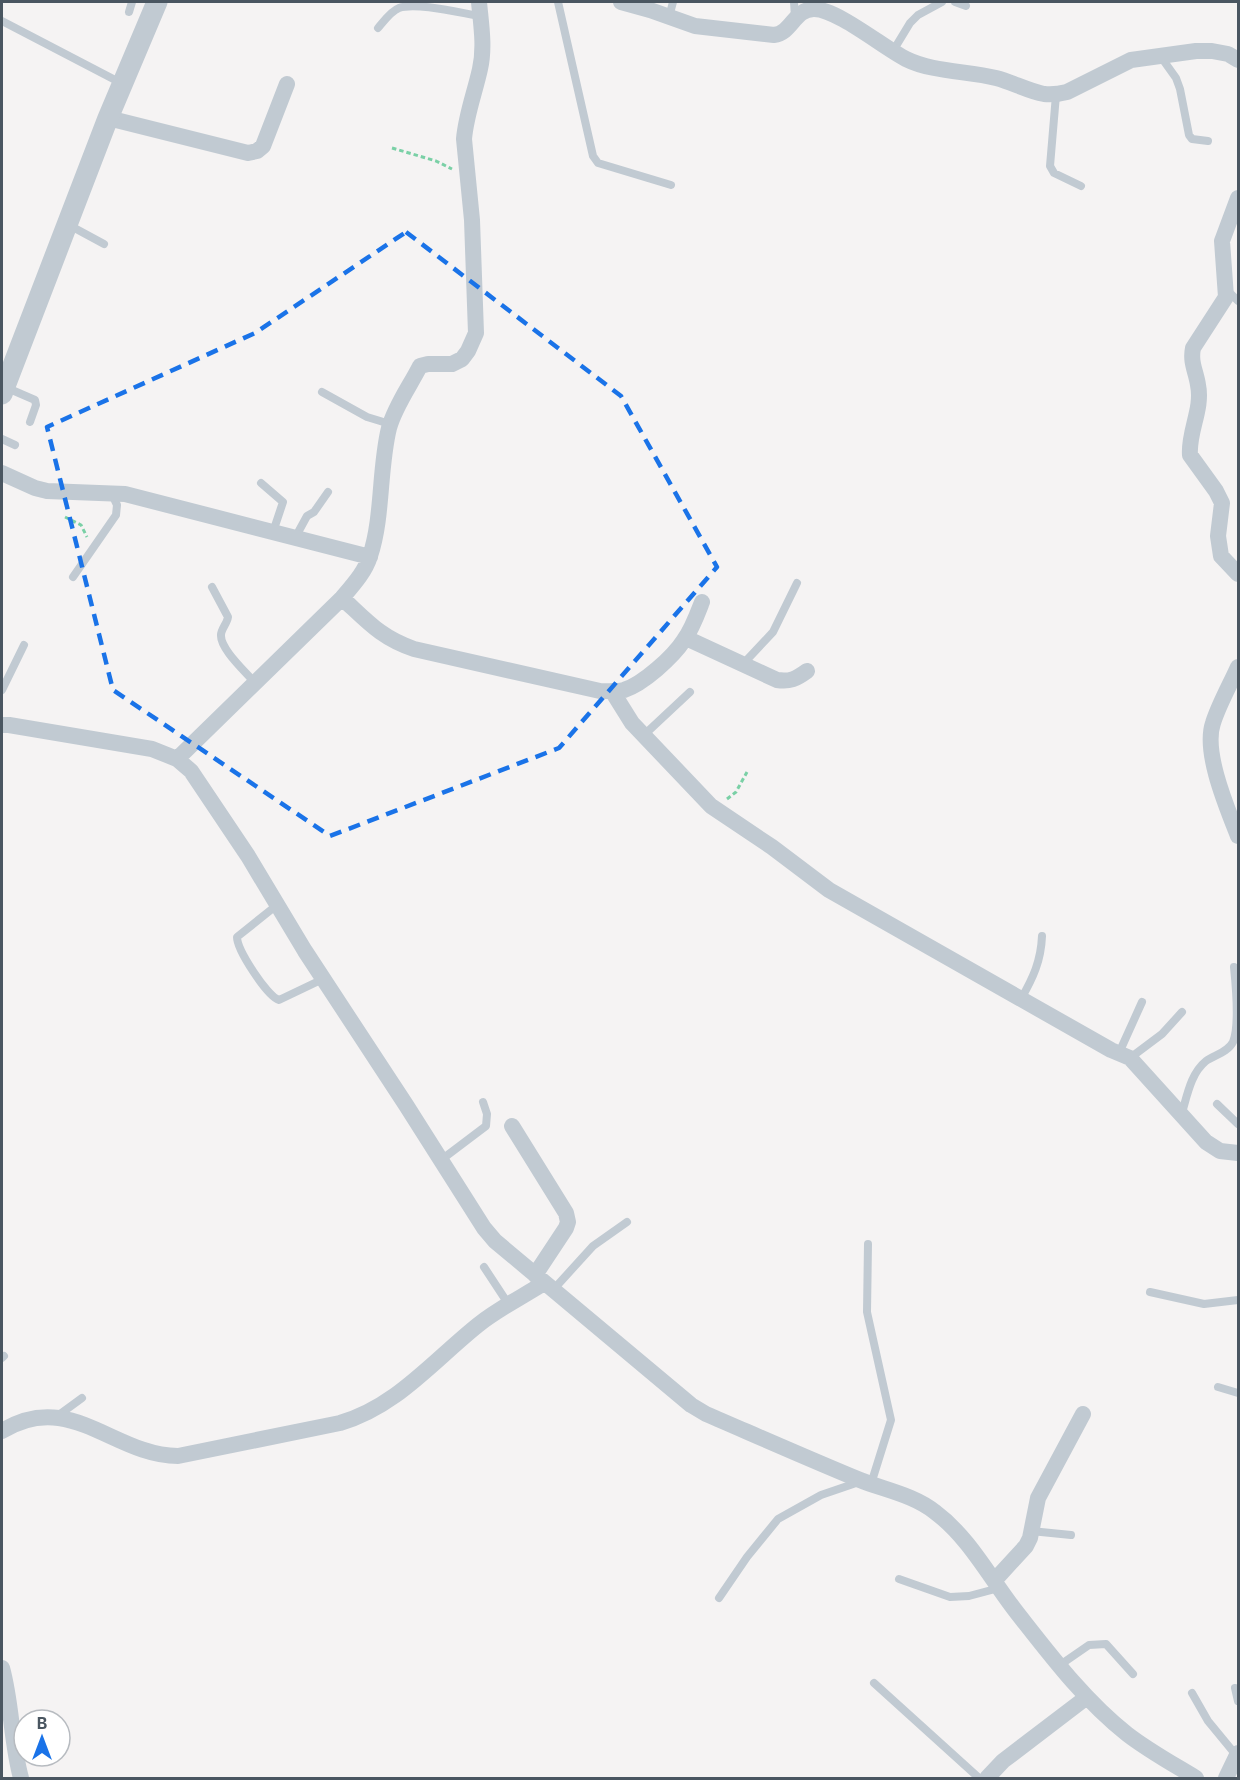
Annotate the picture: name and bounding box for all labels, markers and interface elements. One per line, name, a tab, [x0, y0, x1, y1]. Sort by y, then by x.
north arrow	[12, 1708, 72, 1768]
text: B	[37, 1713, 47, 1733]

